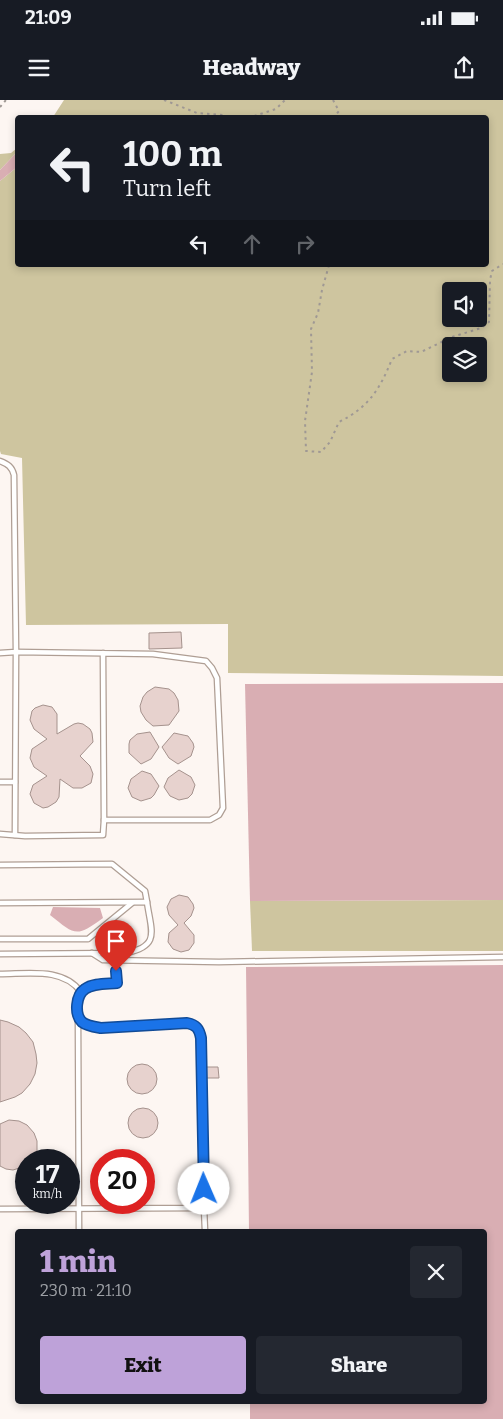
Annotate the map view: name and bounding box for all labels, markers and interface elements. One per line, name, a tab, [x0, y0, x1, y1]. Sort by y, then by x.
text: 21:09	[25, 6, 72, 29]
icon: menu	[25, 54, 53, 82]
text: Headway	[203, 54, 300, 81]
icon: share	[450, 54, 478, 82]
text: 100 m	[123, 133, 222, 175]
icon: left	[40, 135, 105, 200]
text: Turn left	[123, 175, 211, 202]
icon: left	[185, 230, 213, 258]
icon: ahead	[238, 230, 266, 258]
icon: right	[291, 230, 319, 258]
map controls	[442, 282, 487, 382]
button: sound	[442, 282, 487, 327]
button: layers	[442, 337, 487, 382]
pin	[95, 920, 137, 971]
icon: arrive	[102, 927, 130, 955]
speed limit sign: 20	[90, 1149, 155, 1214]
text: 17	[35, 1160, 60, 1190]
position arrow	[177, 1162, 229, 1214]
text: km/h	[33, 1187, 62, 1201]
text: 1 min	[40, 1244, 116, 1280]
button: close	[410, 1246, 462, 1298]
text: 230 m · 21:10	[40, 1281, 132, 1300]
button: Exit	[40, 1336, 246, 1394]
button: Share	[256, 1336, 462, 1394]

